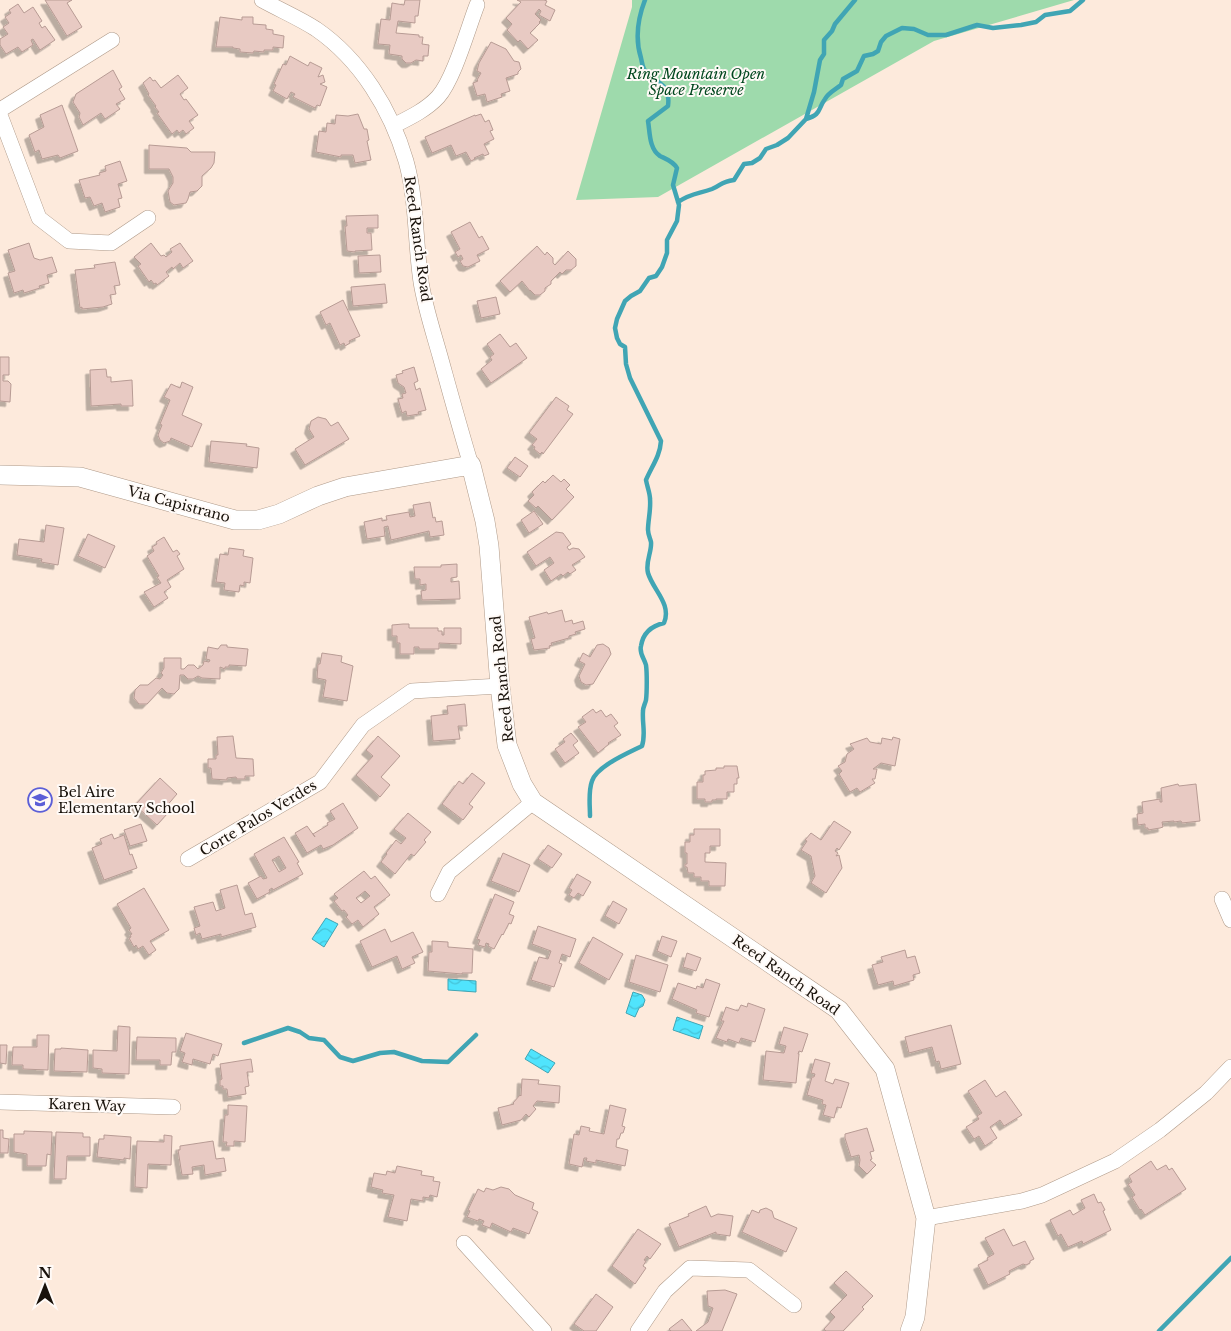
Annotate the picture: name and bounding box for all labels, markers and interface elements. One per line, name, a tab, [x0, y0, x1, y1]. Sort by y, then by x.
park label: Ring Mountain Open Space Preserve	[626, 65, 765, 99]
street label: Reed Ranch Road	[400, 175, 436, 304]
street label: Via Capistrano	[125, 481, 232, 526]
street label: Reed Ranch Road	[486, 614, 518, 743]
street label: Corte Palos Verdes	[196, 776, 320, 860]
place label: Bel Aire Elementary School	[58, 783, 195, 817]
school or university icon: Bel Aire Elementary School	[27, 787, 53, 813]
street label: Reed Ranch Road	[729, 931, 844, 1019]
street label: Karen Way	[48, 1095, 126, 1115]
north arrow	[20, 1261, 70, 1311]
text: N	[38, 1264, 52, 1282]

